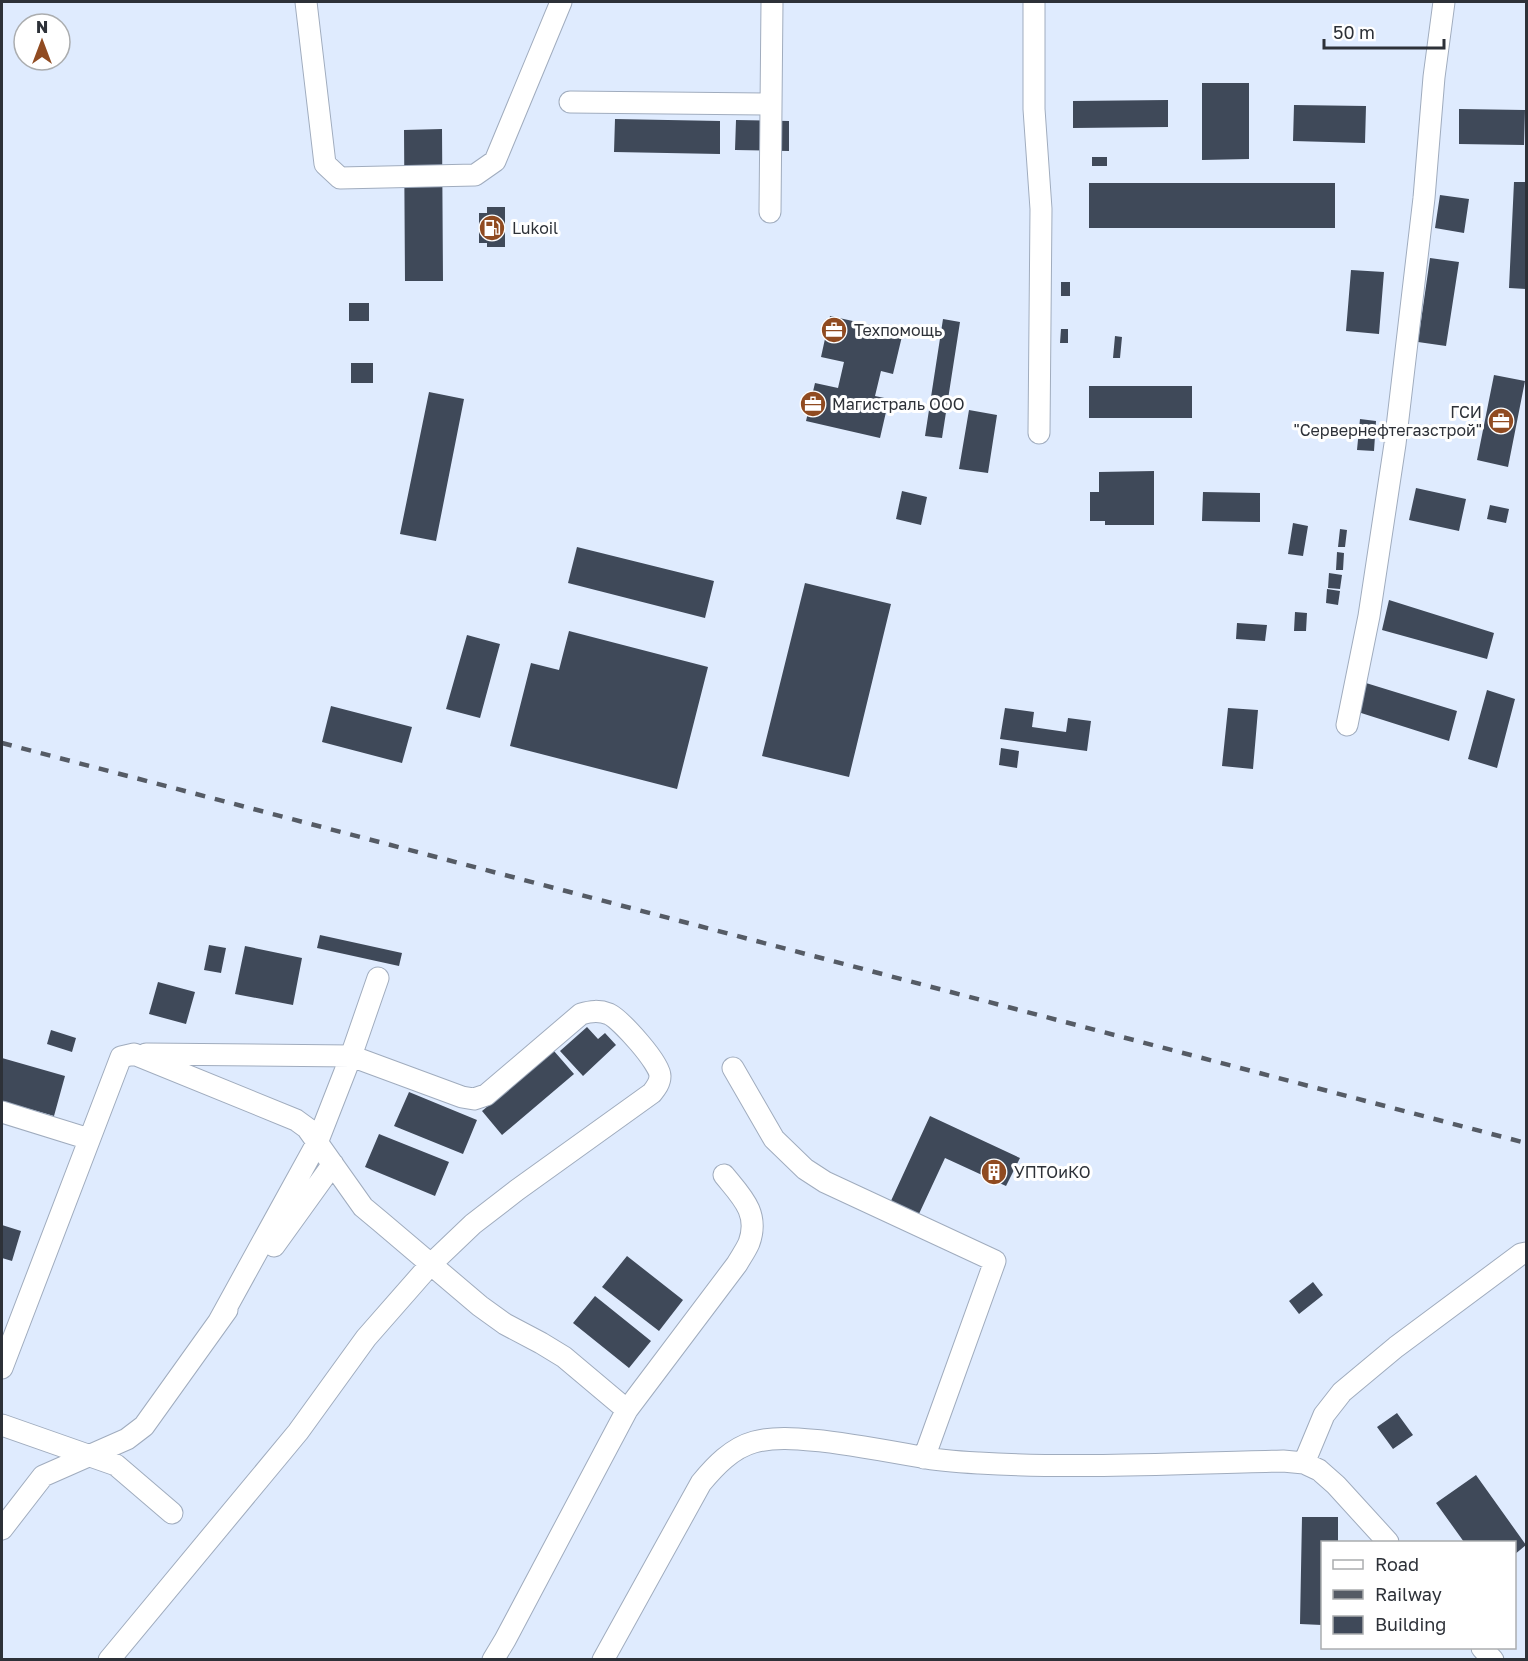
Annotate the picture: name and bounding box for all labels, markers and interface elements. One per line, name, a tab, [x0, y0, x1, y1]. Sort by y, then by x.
north arrow	[12, 12, 72, 72]
scale bar	[1324, 12, 1444, 50]
text: N	[36, 17, 48, 37]
text: 50 m	[1333, 21, 1375, 43]
fuel station icon: Lukoil	[477, 213, 507, 243]
place label: Lukoil	[512, 218, 558, 238]
office icon: Техпомощь	[819, 315, 849, 345]
place label: Техпомощь	[854, 320, 942, 340]
office icon: Магистраль ООО	[798, 389, 828, 419]
place label: Магистраль ООО	[832, 394, 965, 414]
place label: ГСИ "Сервернефтегазстрой"	[1293, 402, 1482, 440]
office icon: ГСИ "Сервернефтегазстрой"	[1486, 406, 1516, 436]
building icon: УПТОиКО	[979, 1157, 1009, 1187]
place label: УПТОиКО	[1014, 1162, 1091, 1182]
legend	[1321, 1541, 1516, 1649]
text: Road	[1375, 1553, 1419, 1575]
text: Railway	[1375, 1583, 1442, 1605]
text: Building	[1375, 1613, 1446, 1635]

